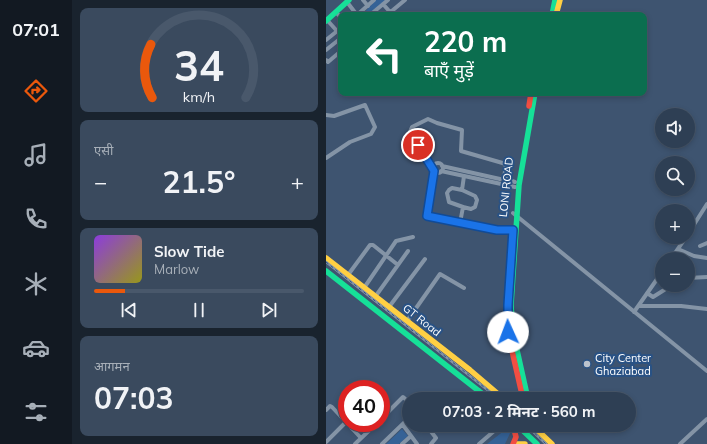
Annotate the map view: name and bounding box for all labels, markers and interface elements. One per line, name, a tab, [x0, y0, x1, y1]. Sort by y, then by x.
text: 07:01	[12, 18, 60, 41]
text: 220 m	[424, 24, 507, 59]
icon: left	[358, 28, 410, 80]
text: 34	[174, 39, 224, 91]
text: बाएँ मुड़ें	[424, 59, 474, 82]
icon: directions	[22, 77, 50, 105]
text: km/h	[183, 88, 215, 106]
map controls	[655, 108, 695, 292]
button: sound	[655, 108, 695, 148]
pin	[401, 128, 435, 162]
icon: arrive	[407, 134, 429, 156]
icon: music	[22, 141, 50, 169]
text: एसी	[94, 142, 113, 158]
street label: LONI ROAD	[496, 156, 516, 218]
button: search	[655, 156, 695, 196]
text: 21.5°	[163, 163, 235, 201]
text: −	[94, 168, 107, 196]
text: +	[291, 168, 304, 196]
button: +	[655, 204, 695, 244]
icon: phone	[22, 205, 50, 233]
text: Slow Tide	[154, 242, 224, 261]
button: −	[655, 252, 695, 292]
text: Marlow	[154, 261, 199, 277]
icon: climate	[22, 270, 50, 298]
icon: previous	[118, 299, 140, 321]
icon: pause	[188, 299, 210, 321]
icon: next	[258, 299, 280, 321]
street label: GT Road	[400, 301, 444, 339]
position arrow	[487, 311, 529, 353]
icon: car	[22, 334, 50, 362]
place label: City Center Ghaziabad	[595, 351, 651, 378]
text: आगमन	[94, 358, 130, 374]
marker: City Center Ghaziabad	[582, 359, 592, 369]
text: 07:03	[94, 379, 173, 417]
speed limit sign: 40	[338, 380, 390, 432]
icon: filters	[22, 398, 50, 426]
text: 07:03 · 2 मिनट · 560 m	[443, 402, 595, 421]

